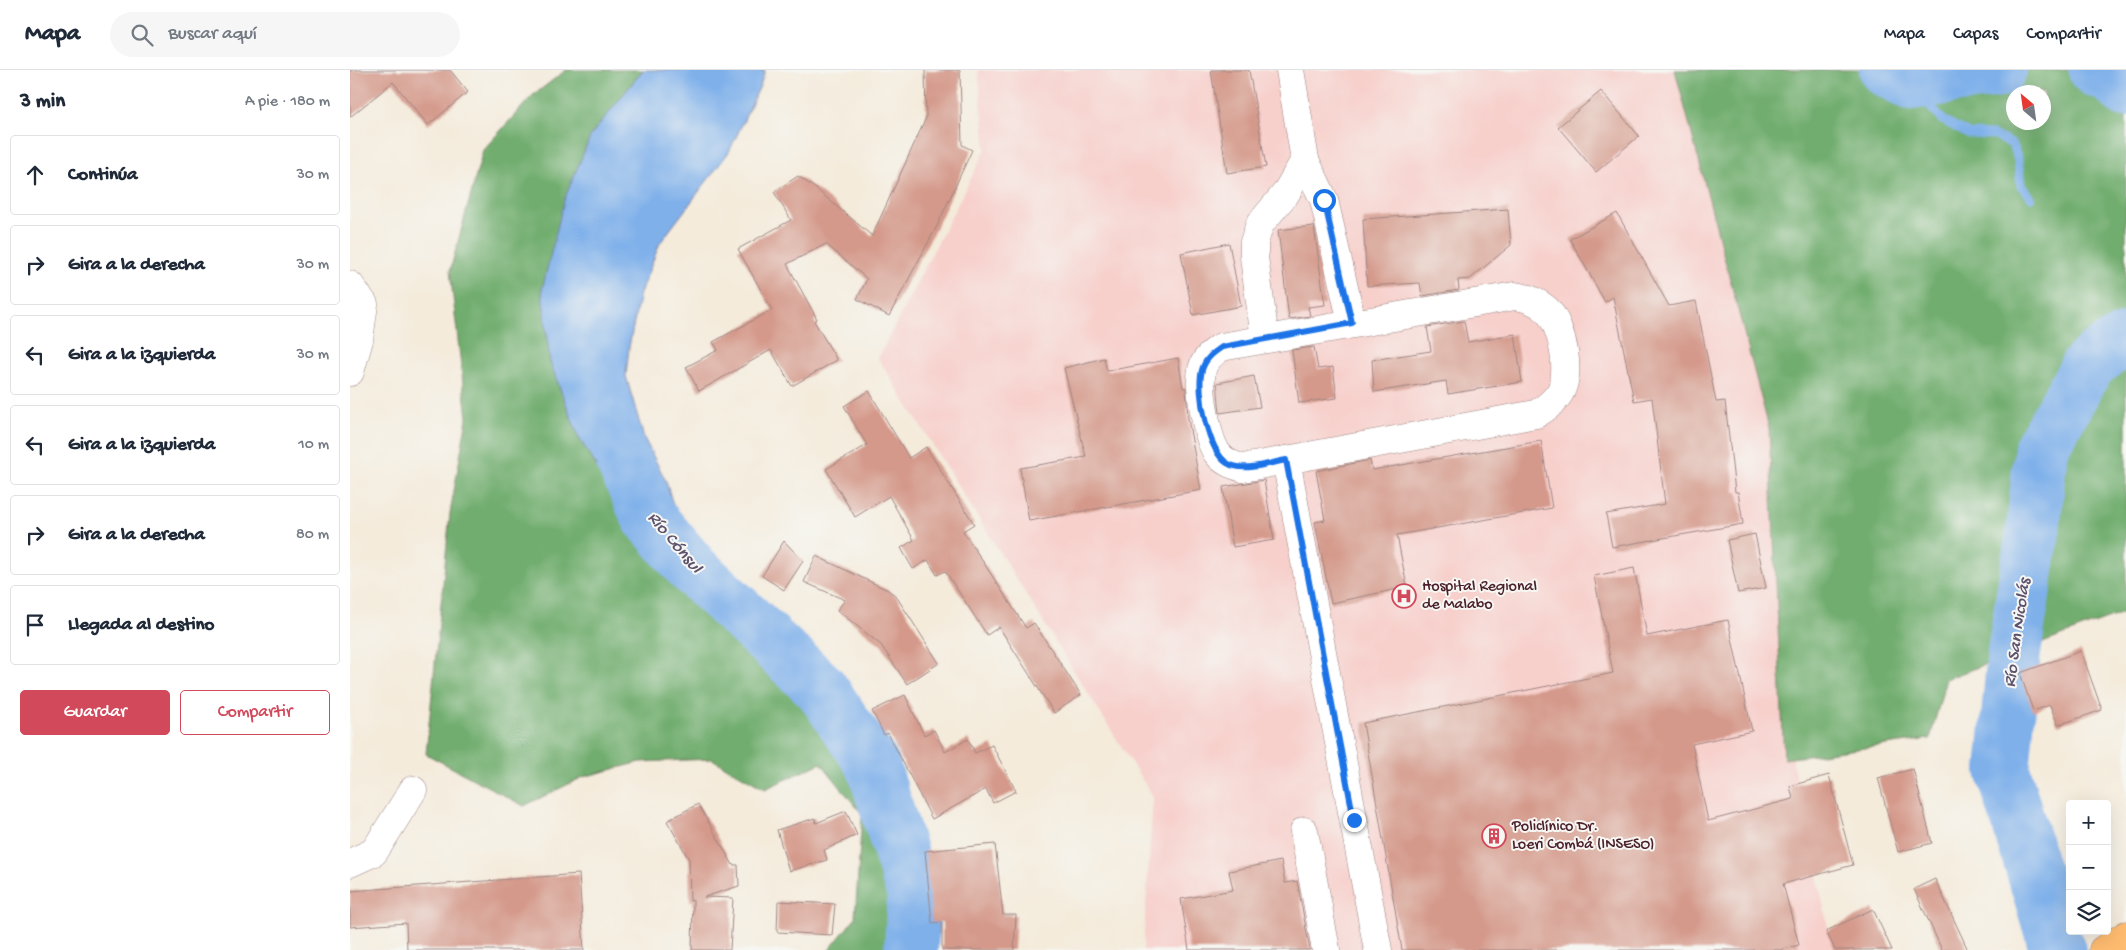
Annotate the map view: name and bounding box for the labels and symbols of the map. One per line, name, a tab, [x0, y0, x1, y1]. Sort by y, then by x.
north arrow	[2006, 85, 2051, 130]
route start	[1313, 189, 1336, 212]
water label: Río Cónsul	[642, 508, 706, 579]
water label: Río San Nicolás	[2000, 575, 2036, 689]
place label: Hospital Regional de Malabo	[1422, 578, 1537, 615]
hospital icon: Hospital Regional de Malabo	[1391, 583, 1417, 609]
route end	[1343, 809, 1366, 832]
place label: Policlínico Dr. Loeri Combá (INSESO)	[1511, 818, 1655, 855]
building icon: Policlínico Dr. Loeri Combá (INSESO)	[1481, 823, 1507, 849]

